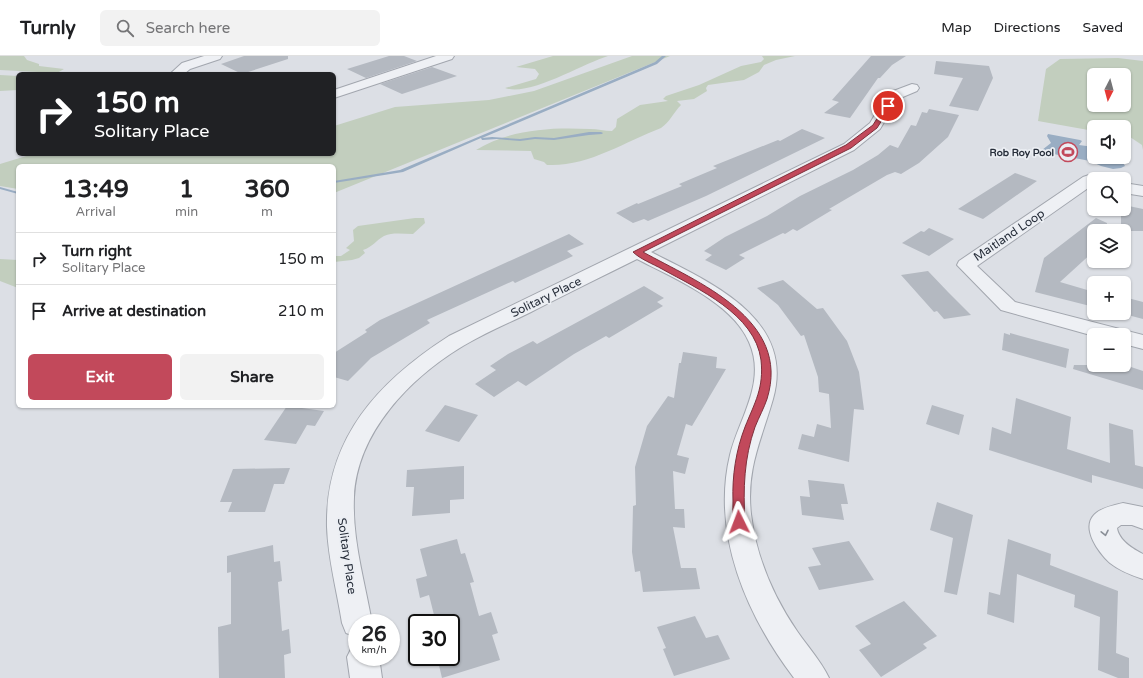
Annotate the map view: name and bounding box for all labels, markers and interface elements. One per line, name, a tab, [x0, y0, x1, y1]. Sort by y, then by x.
search box	[100, 10, 380, 46]
text: Turnly	[20, 17, 76, 39]
icon: search	[114, 17, 136, 39]
text: Search here	[146, 19, 230, 37]
text: Map	[941, 19, 972, 36]
text: Directions	[994, 19, 1061, 36]
text: Saved	[1083, 19, 1123, 36]
north arrow	[1087, 68, 1131, 112]
map controls	[1087, 68, 1131, 372]
text: 150 m	[94, 86, 180, 120]
icon: right	[28, 88, 80, 140]
pin	[871, 89, 905, 123]
icon: arrive	[877, 95, 899, 117]
text: Solitary Place	[94, 120, 210, 142]
button: sound	[1087, 120, 1131, 164]
sports icon: Rob Roy Pool	[1057, 141, 1079, 163]
place label: Rob Roy Pool	[990, 147, 1054, 159]
button: search	[1087, 172, 1131, 216]
text: 13:49	[62, 175, 129, 204]
text: 1	[179, 175, 194, 204]
text: 360	[244, 175, 290, 204]
text: Arrival	[75, 204, 116, 220]
text: min	[175, 204, 198, 220]
text: m	[261, 204, 273, 220]
street label: Maitland Loop	[971, 206, 1047, 264]
button: layers	[1087, 224, 1131, 268]
text: Turn right	[62, 242, 132, 260]
icon: right	[28, 248, 50, 270]
text: 150 m	[278, 250, 324, 268]
text: Solitary Place	[62, 260, 145, 276]
street label: Solitary Place	[508, 274, 584, 320]
button: +	[1087, 276, 1131, 320]
icon: arrive	[28, 300, 50, 322]
text: Arrive at destination	[62, 302, 206, 320]
text: 210 m	[278, 302, 324, 320]
button: −	[1087, 328, 1131, 372]
button: Exit	[28, 354, 172, 400]
button: Share	[180, 354, 324, 400]
position arrow	[718, 501, 760, 543]
street label: Solitary Place	[335, 517, 359, 595]
one-way arrow	[1101, 529, 1109, 536]
speed limit sign: 30	[408, 614, 460, 666]
text: 26	[361, 623, 387, 647]
text: km/h	[361, 644, 387, 656]

